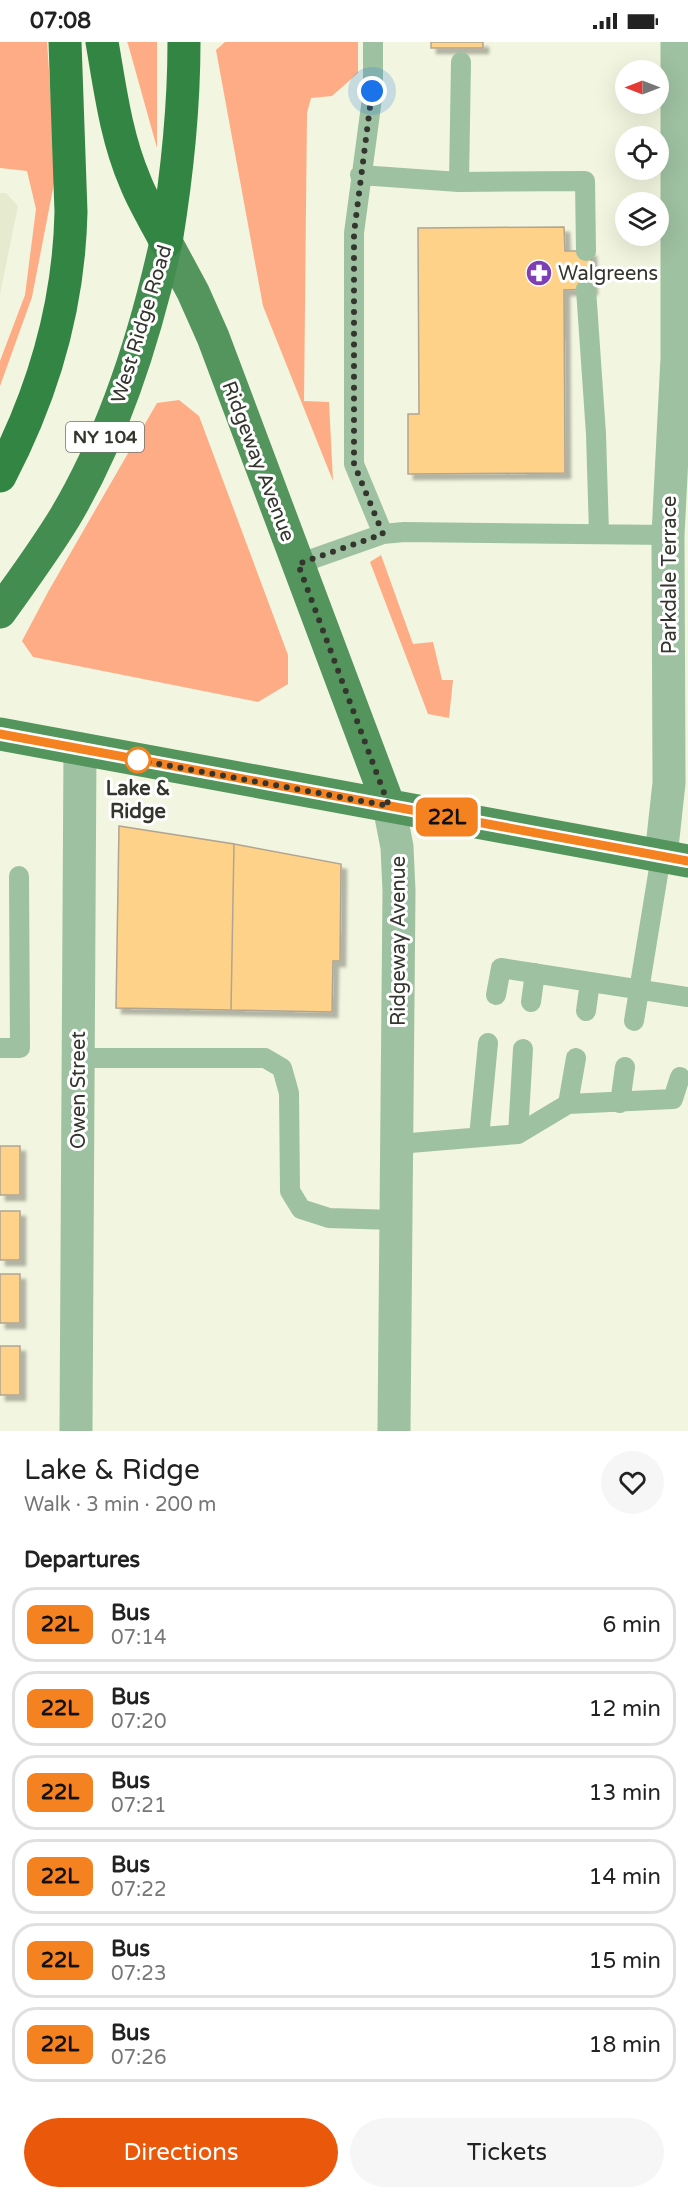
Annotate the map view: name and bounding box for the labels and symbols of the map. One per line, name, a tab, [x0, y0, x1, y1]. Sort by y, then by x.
north arrow	[615, 60, 669, 114]
your location	[357, 76, 387, 106]
street label: West Ridge Road	[106, 242, 177, 406]
pharmacy icon: Walgreens	[524, 258, 554, 288]
place label: Walgreens	[558, 262, 658, 286]
street label: Ridgeway Avenue	[216, 378, 300, 545]
road number: NY 104	[66, 422, 144, 452]
street label: Parkdale Terrace	[658, 496, 682, 654]
marker: Lake & Ridge	[125, 747, 151, 773]
place label: Lake & Ridge	[106, 777, 170, 824]
line badge: 22L	[412, 798, 482, 836]
street label: Ridgeway Avenue	[387, 856, 411, 1026]
street label: Owen Street	[67, 1031, 91, 1149]

